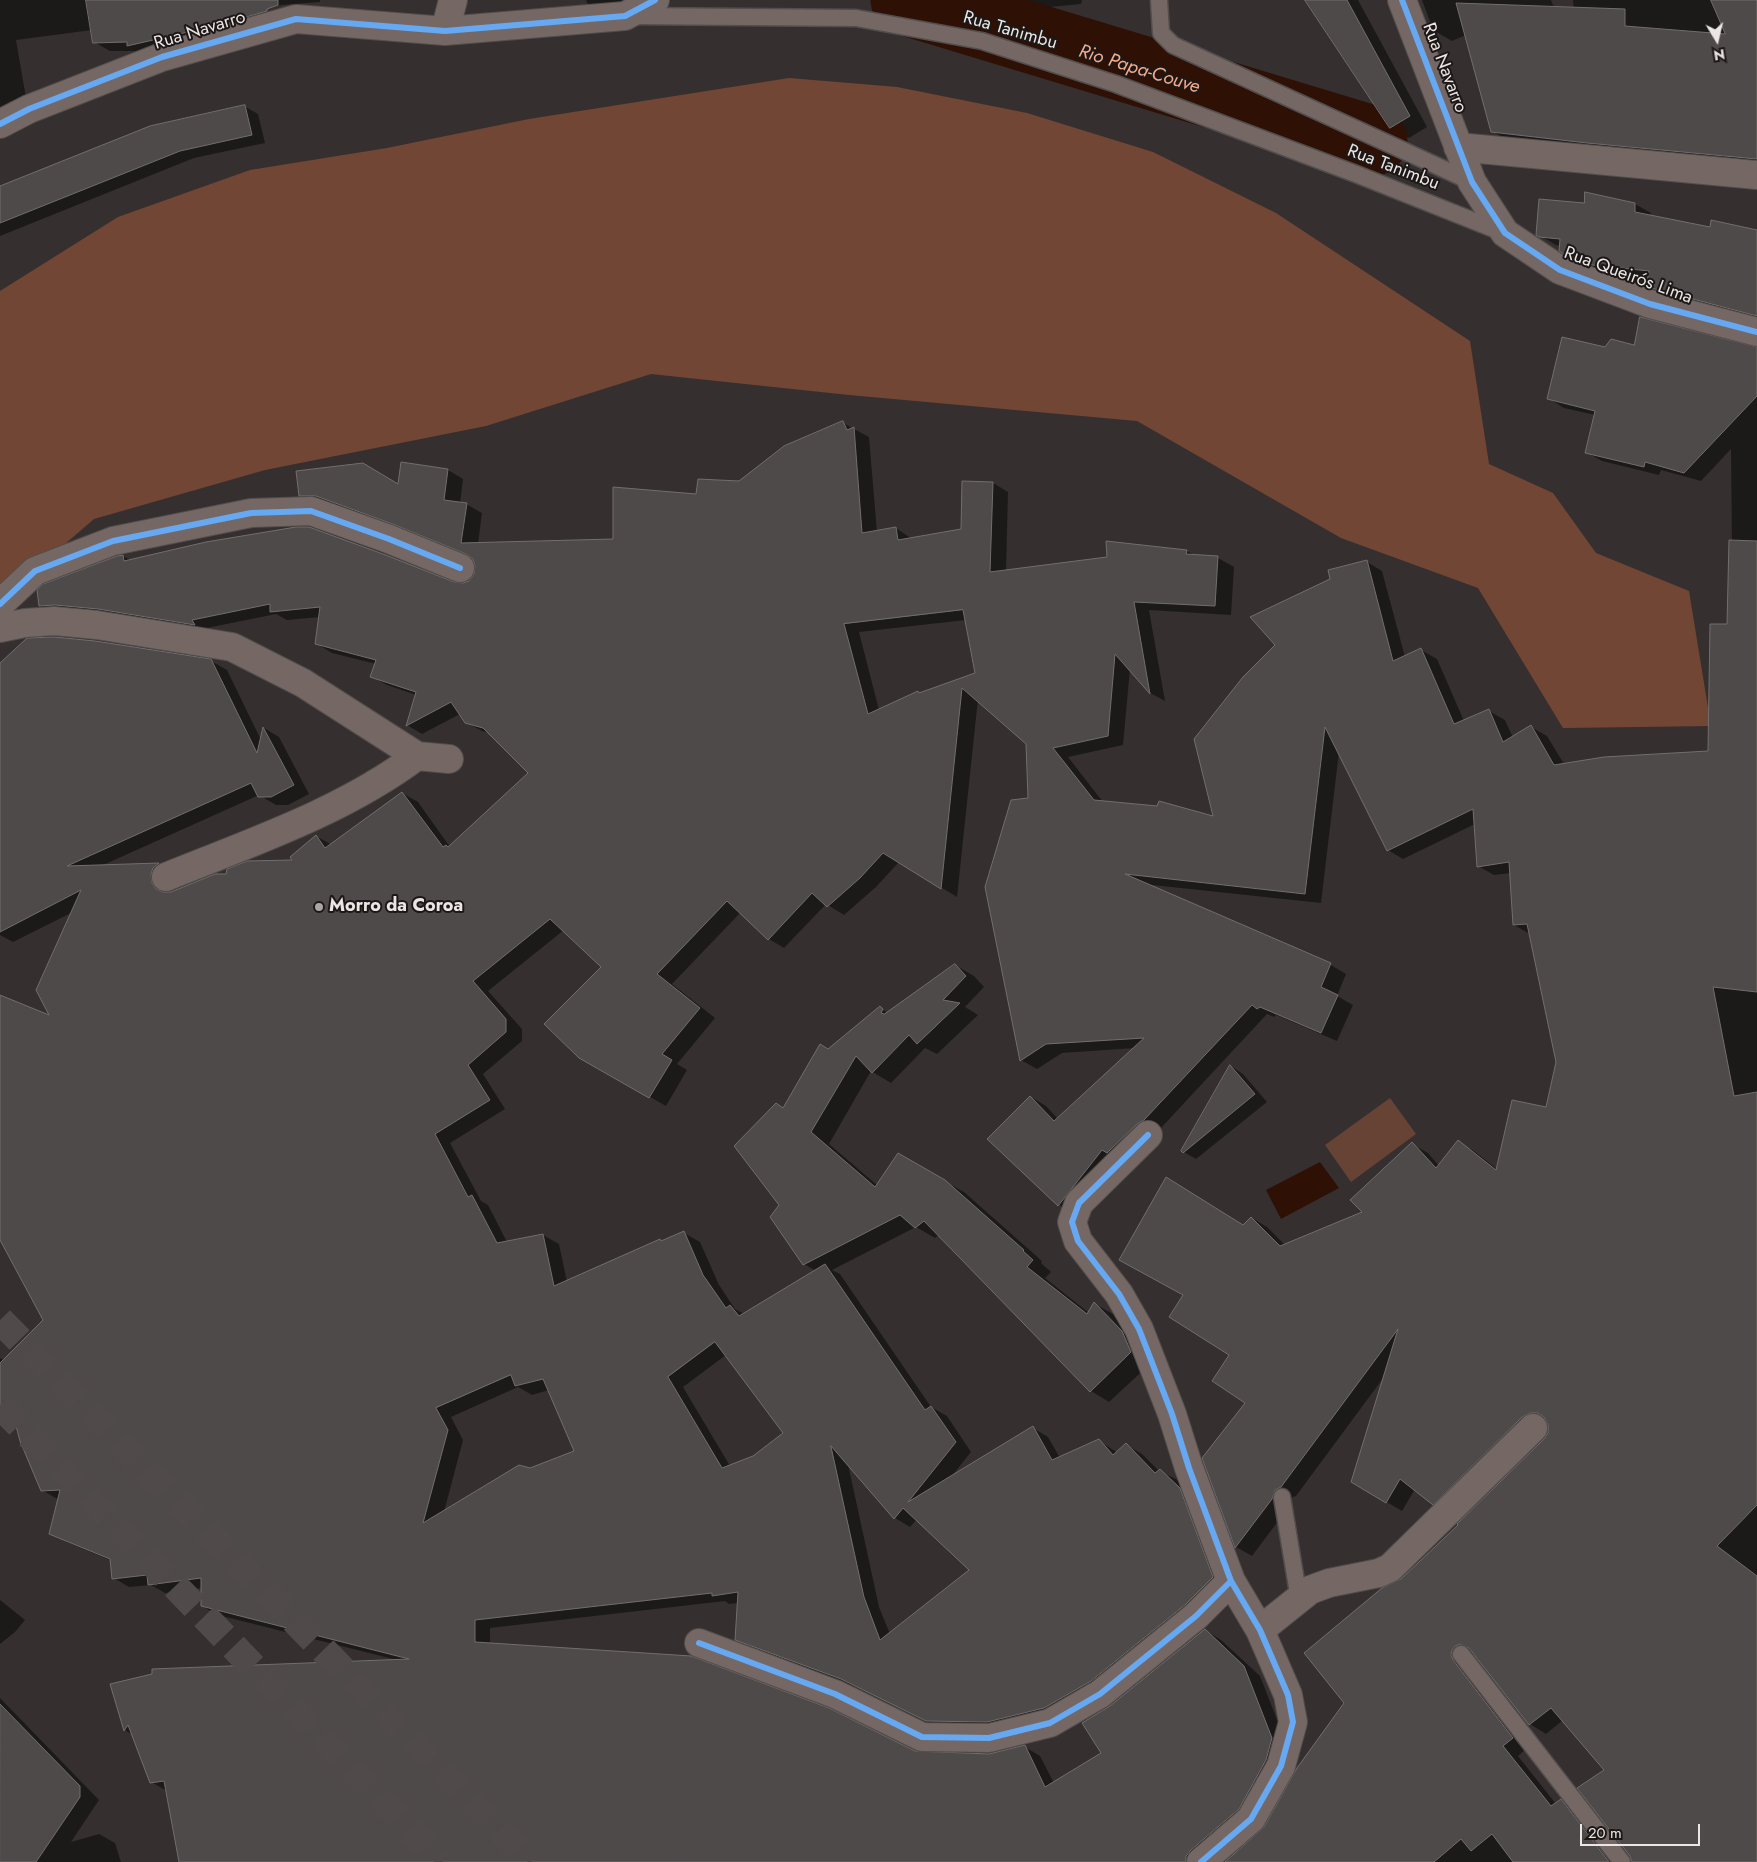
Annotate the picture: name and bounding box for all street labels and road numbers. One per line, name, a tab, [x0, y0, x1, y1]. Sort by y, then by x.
street label: Rua Navarro	[152, 7, 248, 55]
street label: Rua Tanimbu	[961, 7, 1059, 55]
street label: Rua Navarro	[1417, 20, 1471, 116]
street label: Rua Tanimbu	[1344, 141, 1442, 195]
street label: Rua Queirós Lima	[1561, 243, 1695, 309]

